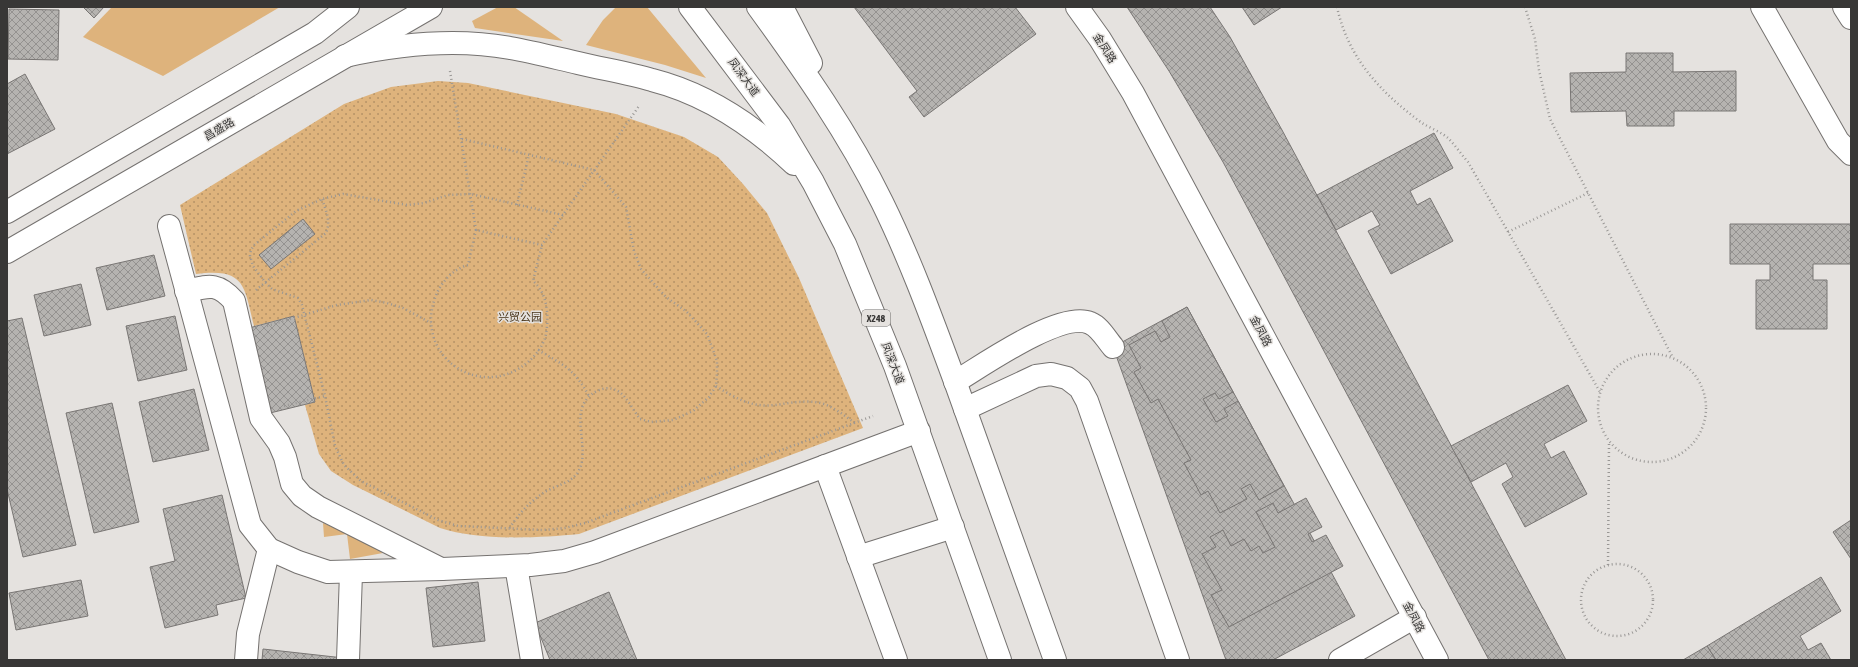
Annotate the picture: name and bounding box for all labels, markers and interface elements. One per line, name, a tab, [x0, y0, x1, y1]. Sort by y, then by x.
street label: 金凤路	[1091, 31, 1119, 65]
street label: 凤深大道	[726, 56, 762, 98]
street label: 昌盛路	[202, 116, 236, 142]
road number: X248	[862, 310, 890, 326]
park label: 兴贸公园	[498, 311, 542, 323]
street label: 金凤路	[1248, 314, 1274, 348]
street label: 凤深大道	[880, 340, 906, 386]
street label: 金凤路	[1401, 600, 1427, 634]

